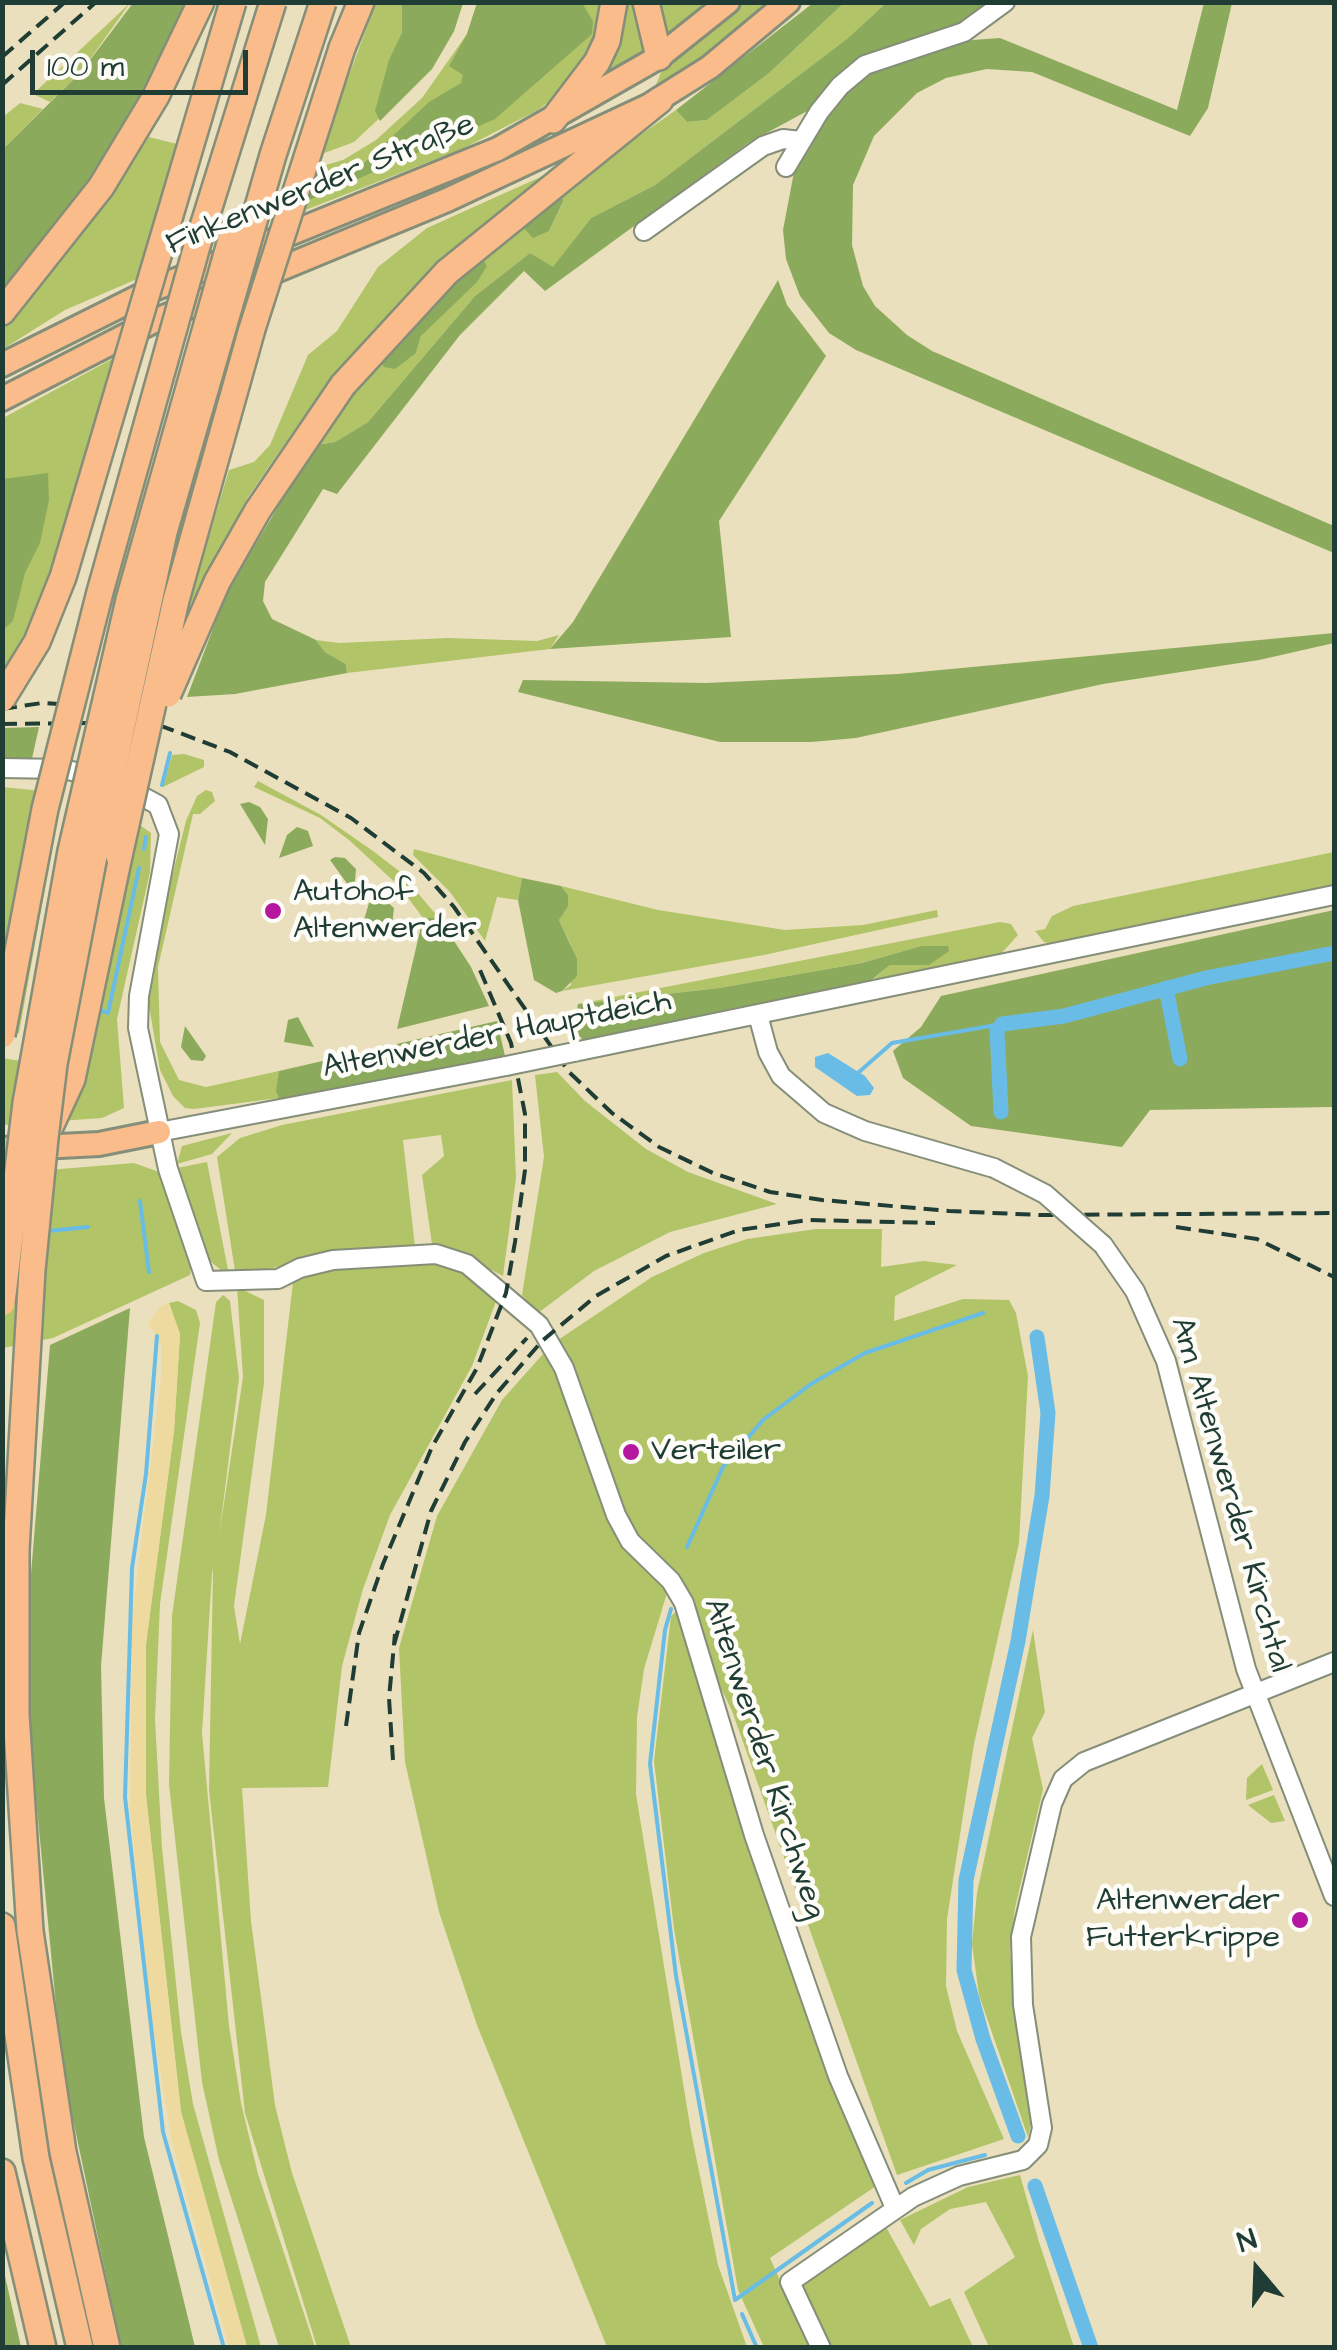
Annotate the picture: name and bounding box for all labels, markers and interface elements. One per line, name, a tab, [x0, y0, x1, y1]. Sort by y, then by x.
scale bar	[35, 30, 252, 92]
text: 100 m	[47, 46, 124, 88]
street label: Finkenwerder Straße	[162, 107, 480, 265]
place label: Autohof Altenwerder	[293, 874, 477, 949]
marker: Autohof Altenwerder	[262, 900, 284, 922]
street label: Altenwerder Hauptdeich	[320, 983, 674, 1089]
street label: Am Altenwerder Kirchtal	[1160, 1313, 1298, 1677]
place label: Verteiler	[651, 1433, 781, 1471]
marker: Verteiler	[620, 1441, 642, 1463]
street label: Altenwerder Kirchweg	[693, 1594, 833, 1924]
place label: Altenwerder Futterkrippe	[1086, 1883, 1280, 1958]
marker: Altenwerder Futterkrippe	[1289, 1909, 1311, 1931]
north arrow	[1207, 2220, 1307, 2320]
text: N	[1232, 2220, 1262, 2262]

